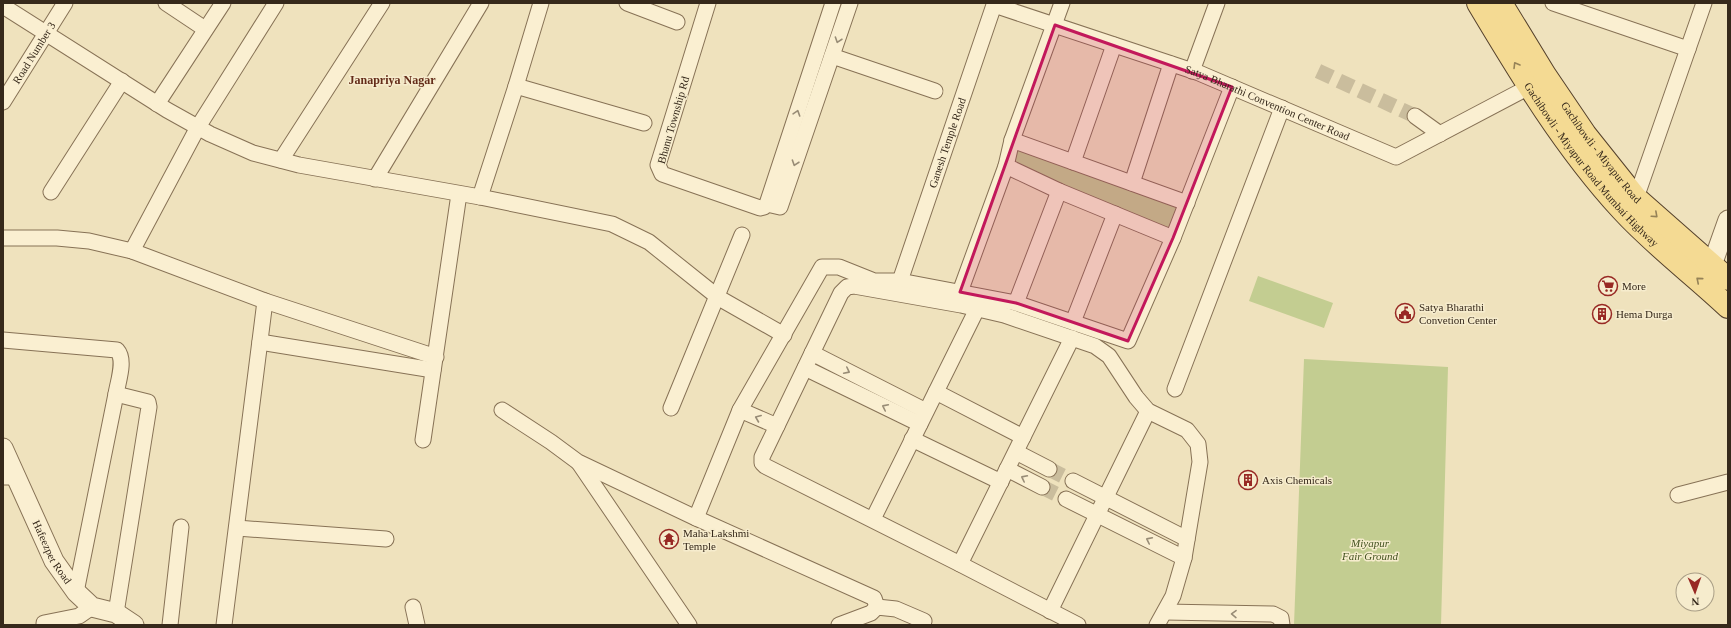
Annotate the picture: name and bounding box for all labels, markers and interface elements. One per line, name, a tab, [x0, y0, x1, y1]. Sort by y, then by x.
street label: Road Number 3	[10, 19, 58, 86]
one-way arrow	[834, 36, 842, 43]
one-way arrow	[1513, 62, 1520, 69]
street label: Satya Bharathi Convention Center Road	[1184, 63, 1352, 143]
district label: Janapriya Nagar	[349, 73, 436, 87]
street label: Bhanu Township Rd	[655, 75, 691, 165]
street label: Gachibowli - Miyapur Road Mumbai Highway	[1522, 80, 1661, 249]
street label: Ganesh Temple Road	[926, 96, 968, 189]
street label: Gachibowli - Miyapur Road	[1559, 99, 1644, 206]
one-way arrow	[792, 110, 801, 117]
one-way arrow	[791, 159, 800, 166]
one-way arrow	[1650, 210, 1658, 218]
supermarket icon: More	[1597, 275, 1619, 297]
one-way arrow	[1696, 278, 1704, 285]
place label: More	[1622, 280, 1646, 292]
place label: Satya Bharathi Convetion Center	[1419, 301, 1497, 326]
public building icon: Satya Bharathi Convetion Center	[1394, 302, 1416, 324]
building icon: Hema Durga	[1591, 303, 1613, 325]
place label: Hema Durga	[1616, 308, 1672, 320]
one-way arrow	[842, 366, 850, 374]
one-way arrow	[881, 404, 889, 412]
one-way arrow	[755, 415, 763, 423]
building icon: Axis Chemicals	[1237, 469, 1259, 491]
place label: Axis Chemicals	[1262, 474, 1332, 486]
one-way arrow	[1021, 475, 1029, 483]
street label: Hafeezpet Road	[30, 518, 74, 586]
place label: Maha Lakshmi Temple	[683, 527, 749, 552]
temple icon: Maha Lakshmi Temple	[658, 528, 680, 550]
one-way arrow	[1146, 537, 1154, 545]
park label: Miyapur Fair Ground	[1341, 537, 1399, 562]
north arrow	[1675, 572, 1715, 612]
text: N	[1691, 596, 1700, 608]
one-way arrow	[1231, 609, 1237, 618]

